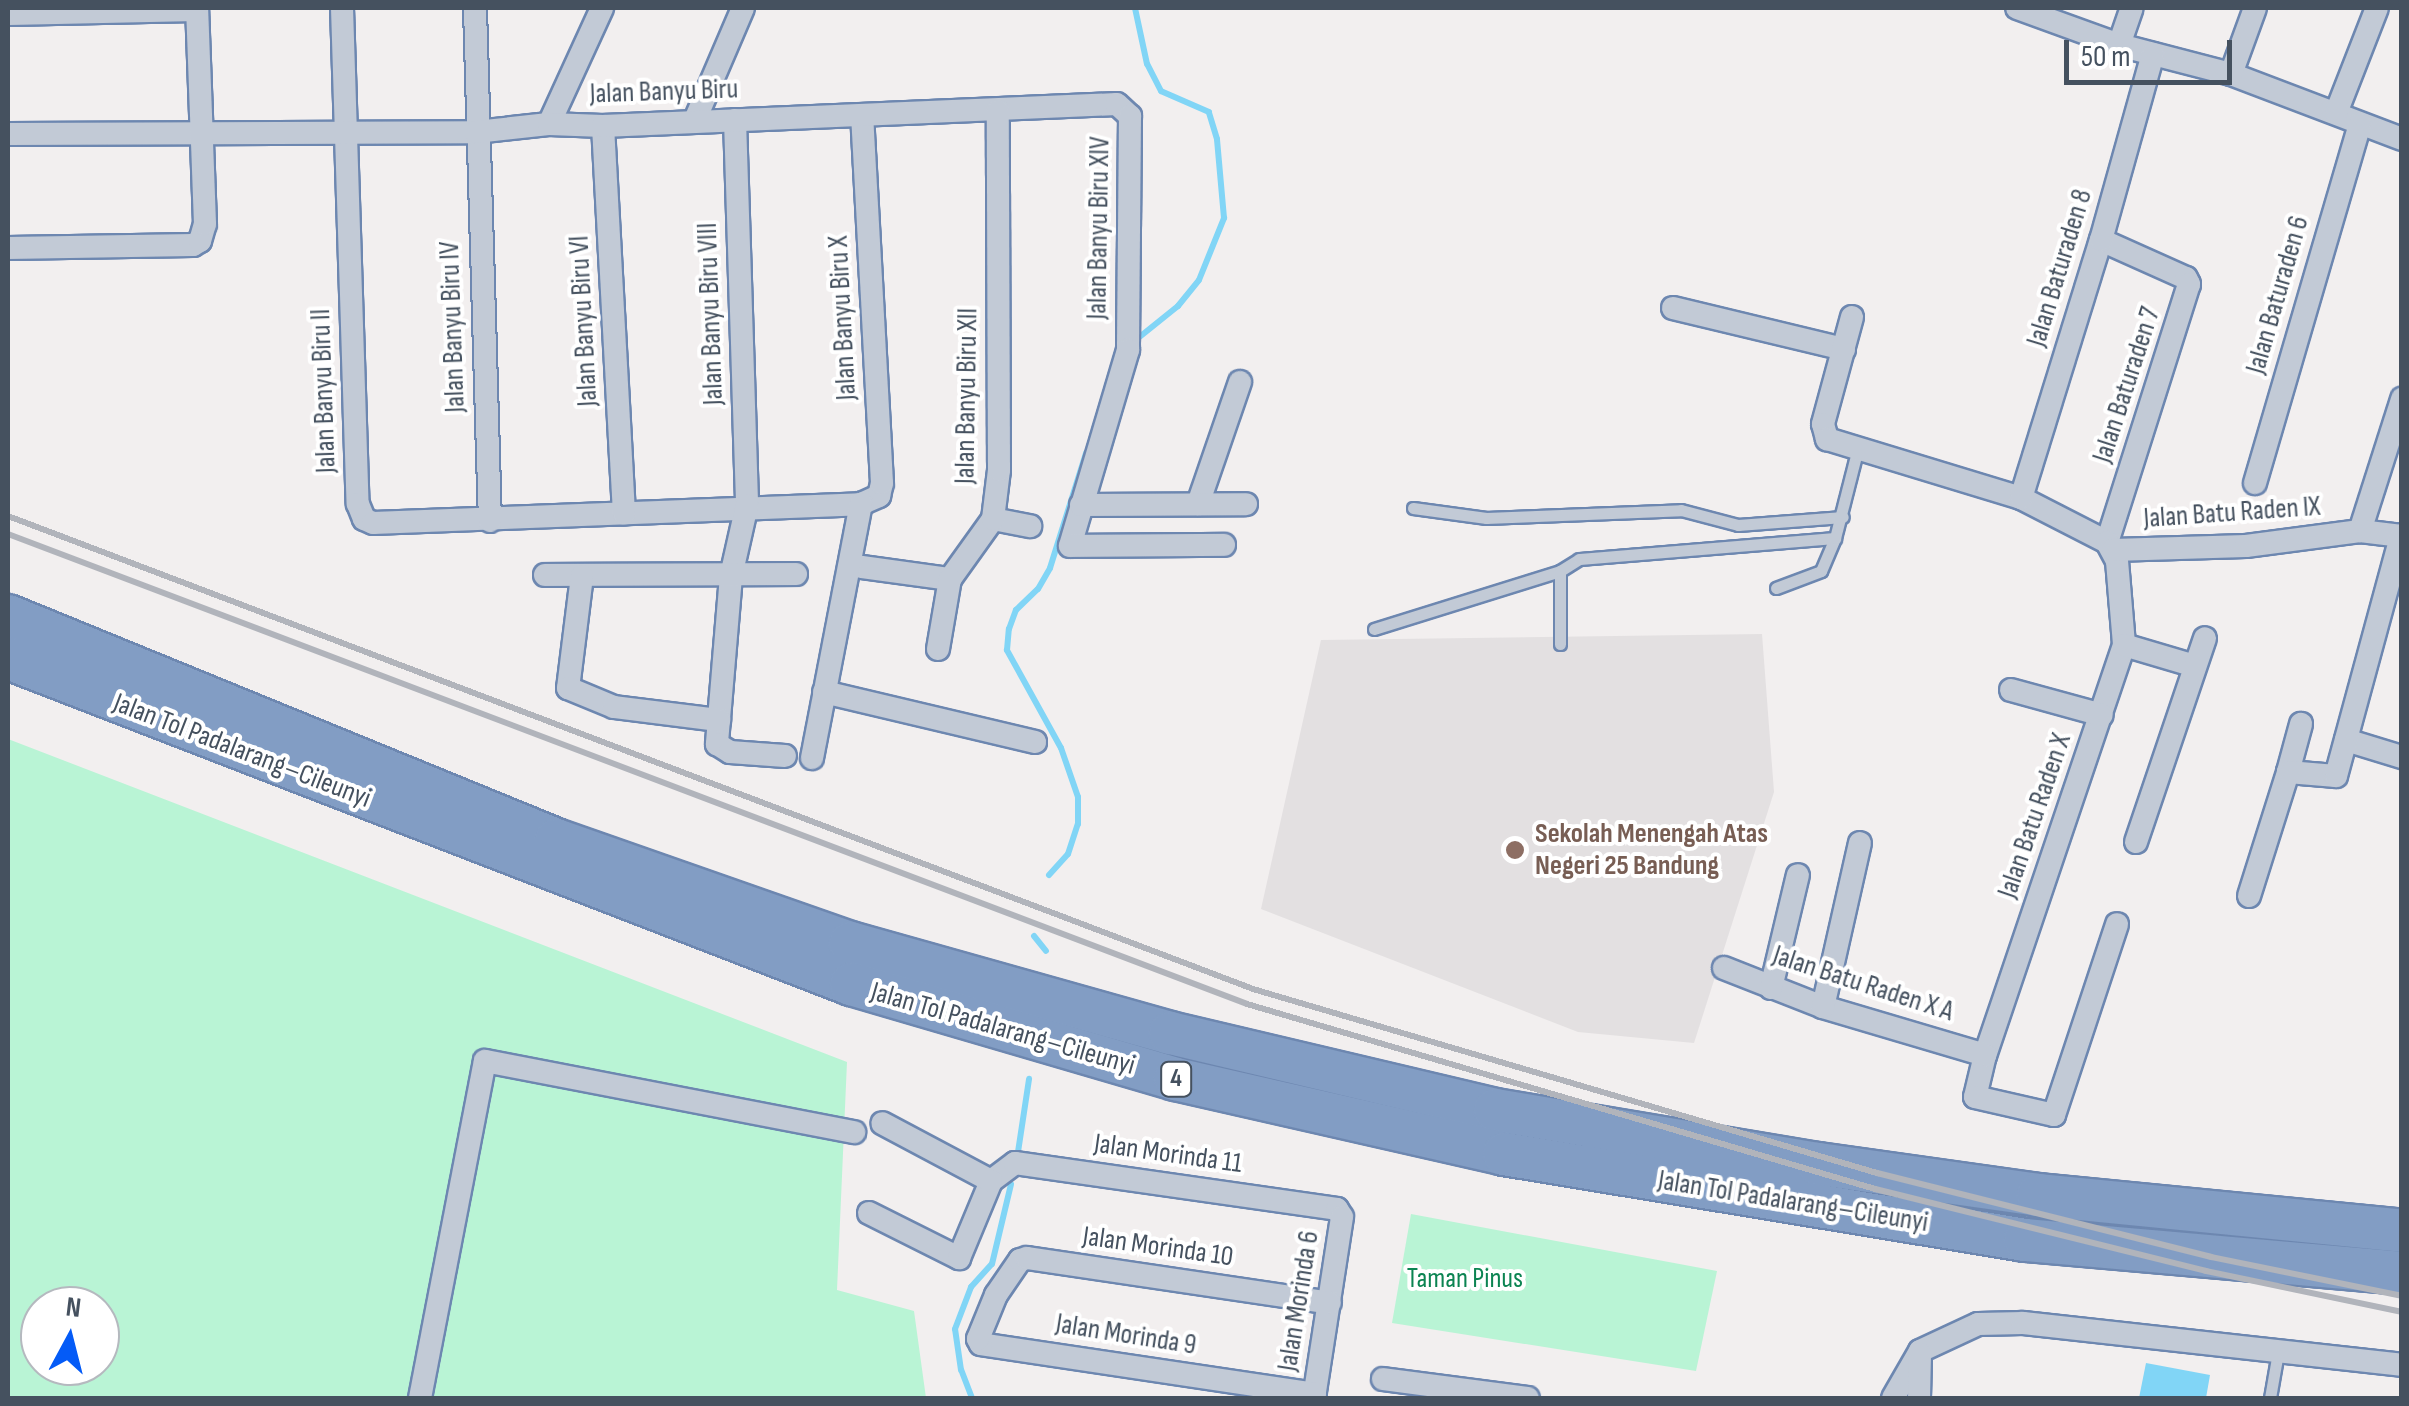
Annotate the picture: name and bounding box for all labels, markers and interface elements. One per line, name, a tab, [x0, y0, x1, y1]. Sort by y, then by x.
scale bar	[2069, 20, 2236, 82]
text: 50 m	[2081, 39, 2130, 75]
street label: Jalan Banyu Biru	[589, 73, 739, 111]
street label: Jalan Banyu Biru XIV	[1081, 136, 1117, 320]
street label: Jalan Baturaden 8	[2020, 185, 2100, 351]
street label: Jalan Baturaden 6	[2239, 212, 2317, 378]
street label: Jalan Banyu Biru VIII	[691, 222, 731, 406]
street label: Jalan Banyu Biru VI	[563, 235, 605, 407]
street label: Jalan Banyu Biru X	[822, 235, 864, 401]
street label: Jalan Banyu Biru IV	[433, 241, 473, 413]
street label: Jalan Baturaden 7	[2086, 303, 2168, 467]
street label: Jalan Banyu Biru II	[304, 308, 344, 474]
street label: Jalan Banyu Biru XII	[949, 308, 985, 484]
street label: Jalan Batu Raden IX	[2142, 490, 2322, 536]
street label: Jalan Tol Padalarang–Cileunyi	[109, 686, 375, 816]
street label: Jalan Batu Raden X	[1991, 729, 2079, 903]
place label: Sekolah Menengah Atas Negeri 25 Bandung	[1535, 817, 1768, 883]
marker: Sekolah Menengah Atas Negeri 25 Bandung	[1504, 839, 1526, 861]
street label: Jalan Batu Raden X A	[1768, 939, 1958, 1029]
street label: Jalan Tol Padalarang–Cileunyi	[867, 975, 1139, 1083]
road number: 4	[1158, 1059, 1194, 1099]
street label: Jalan Morinda 11	[1092, 1127, 1244, 1181]
street label: Jalan Tol Padalarang–Cileunyi	[1656, 1164, 1930, 1240]
street label: Jalan Morinda 10	[1081, 1220, 1235, 1274]
street label: Jalan Morinda 6	[1271, 1228, 1327, 1374]
park label: Taman Pinus	[1407, 1262, 1523, 1296]
north arrow	[20, 1286, 120, 1386]
text: N	[64, 1290, 83, 1325]
street label: Jalan Morinda 9	[1053, 1307, 1199, 1363]

